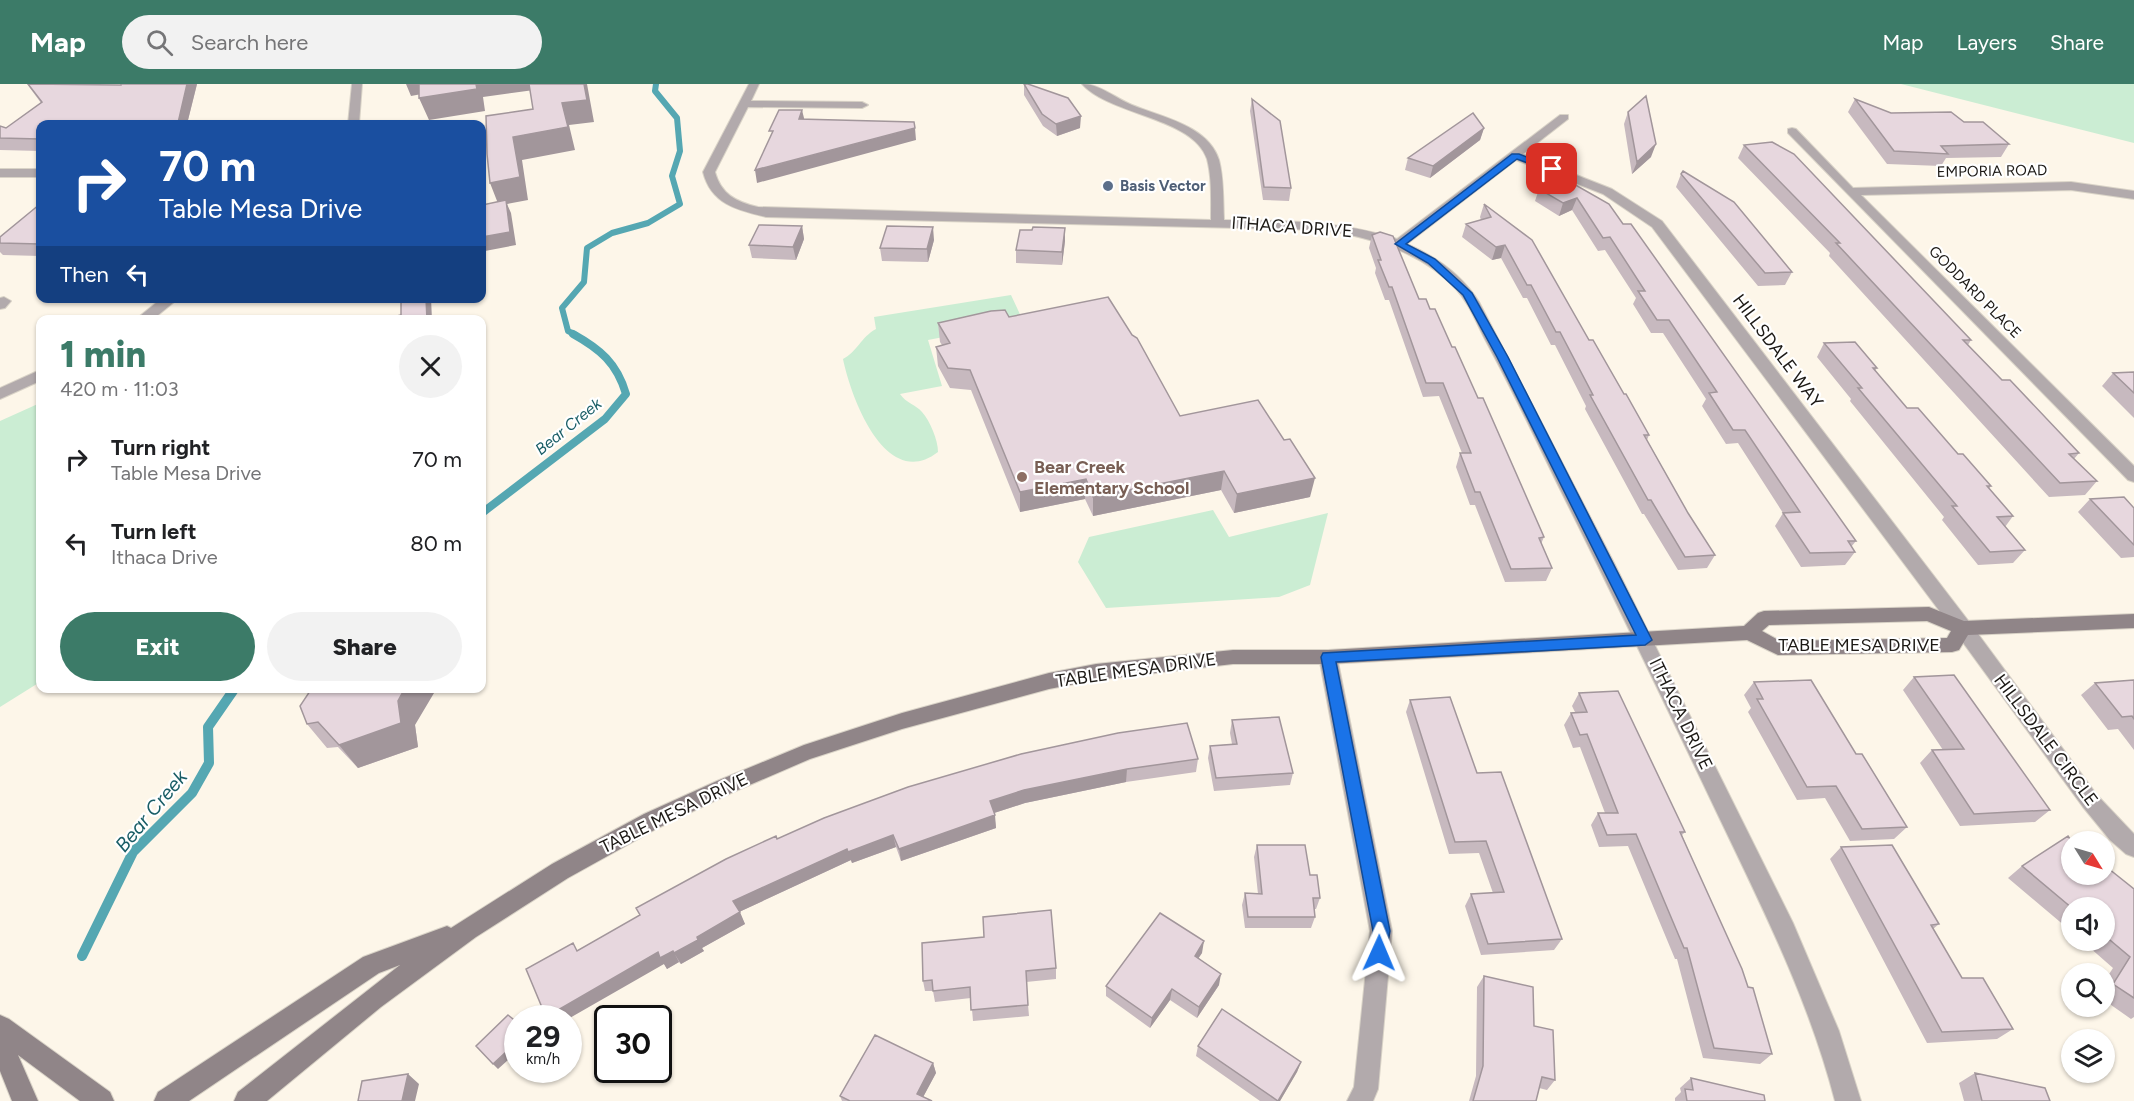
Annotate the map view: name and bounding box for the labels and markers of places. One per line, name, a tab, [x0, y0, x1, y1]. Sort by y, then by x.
pin	[1526, 143, 1577, 194]
place label: Basis Vector	[1120, 177, 1206, 195]
marker: Basis Vector	[1101, 179, 1115, 193]
place label: Bear Creek Elementary School	[1034, 456, 1189, 499]
marker: Bear Creek Elementary School	[1015, 470, 1029, 484]

